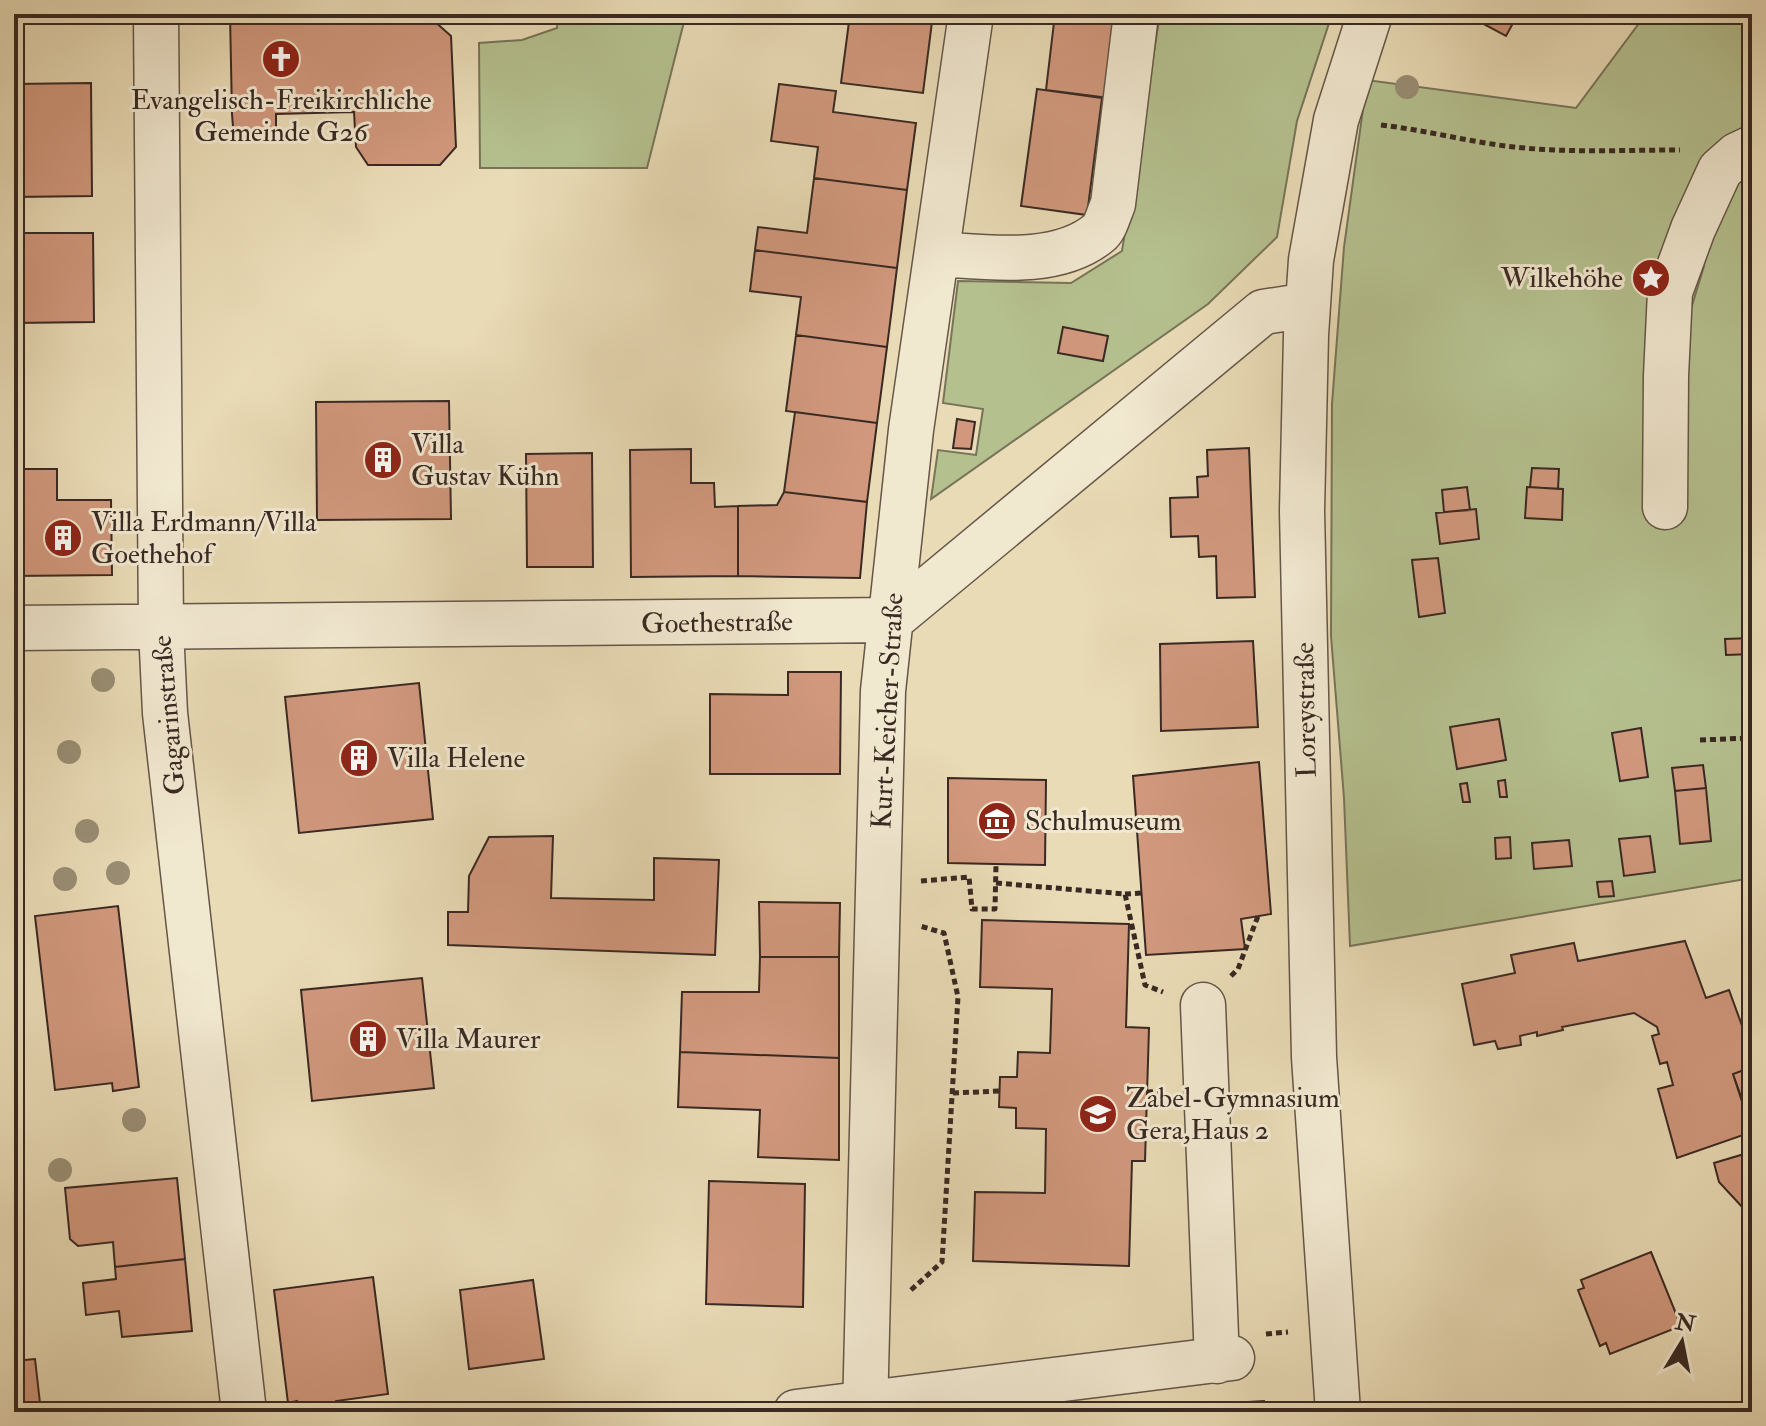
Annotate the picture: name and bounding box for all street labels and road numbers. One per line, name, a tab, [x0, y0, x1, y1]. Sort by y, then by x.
street label: Kurt-Keicher-Straße	[864, 592, 912, 830]
street label: Goethestraße	[641, 604, 793, 642]
street label: Gagarinstraße	[145, 633, 193, 796]
street label: Loreystraße	[1287, 642, 1325, 778]

